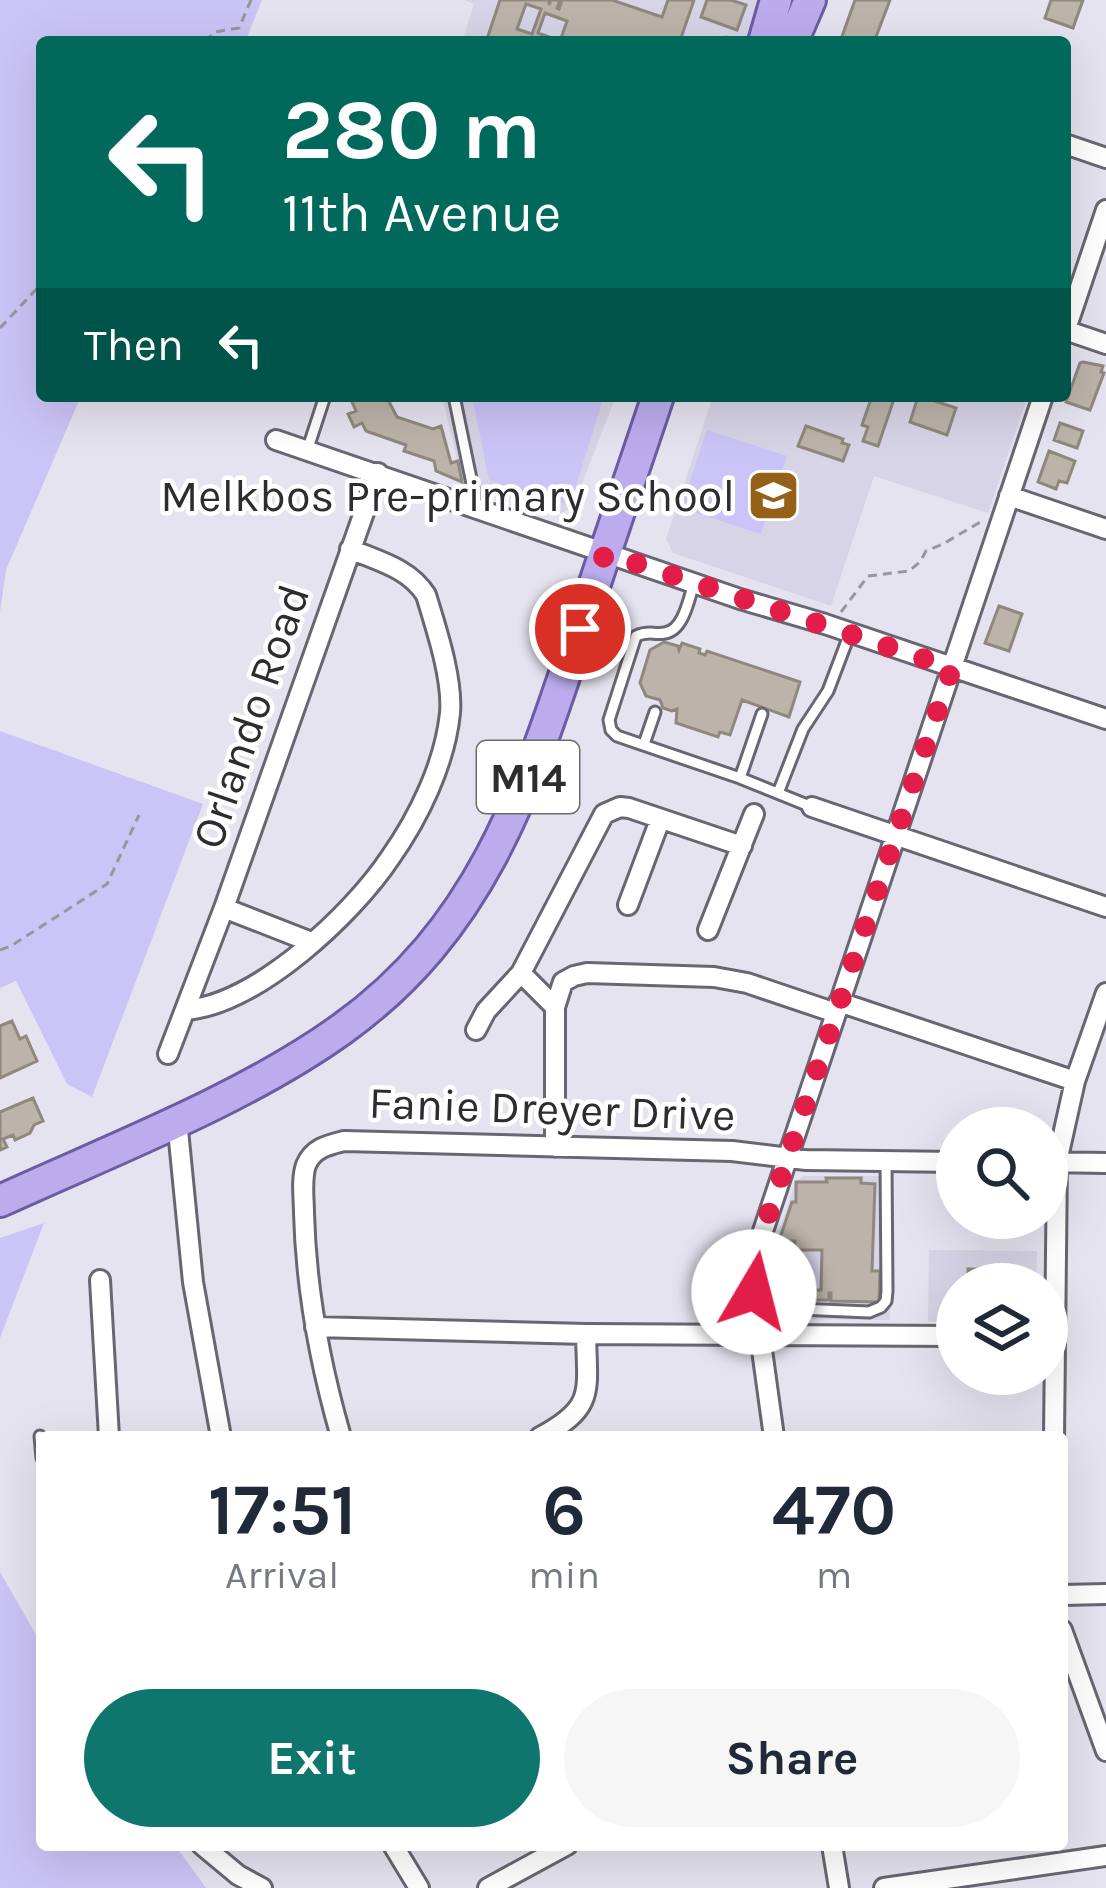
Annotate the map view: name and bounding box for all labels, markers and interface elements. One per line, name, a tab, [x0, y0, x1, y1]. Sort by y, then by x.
text: 280 m	[282, 81, 541, 179]
icon: left	[84, 84, 240, 240]
text: 11th Avenue	[282, 181, 561, 245]
icon: left	[208, 312, 274, 378]
text: Then	[84, 319, 184, 371]
school or university icon: Melkbos Pre-primary School	[746, 467, 802, 523]
place label: Melkbos Pre-primary School	[160, 470, 735, 523]
street label: Orlando Road	[182, 578, 320, 855]
pin	[529, 578, 631, 680]
icon: arrive	[547, 596, 613, 662]
road number: M14	[477, 741, 579, 813]
street label: Fanie Dreyer Drive	[368, 1077, 736, 1142]
map controls	[936, 1107, 1068, 1395]
button: search	[936, 1107, 1068, 1239]
position arrow	[691, 1229, 817, 1355]
button: layers	[936, 1263, 1068, 1395]
text: 17:51	[208, 1468, 356, 1552]
text: 6	[542, 1468, 586, 1552]
text: 470	[772, 1468, 896, 1552]
text: Arrival	[225, 1552, 339, 1598]
text: min	[528, 1552, 600, 1598]
text: m	[816, 1552, 852, 1598]
button: Exit	[84, 1689, 540, 1827]
button: Share	[564, 1689, 1020, 1827]

